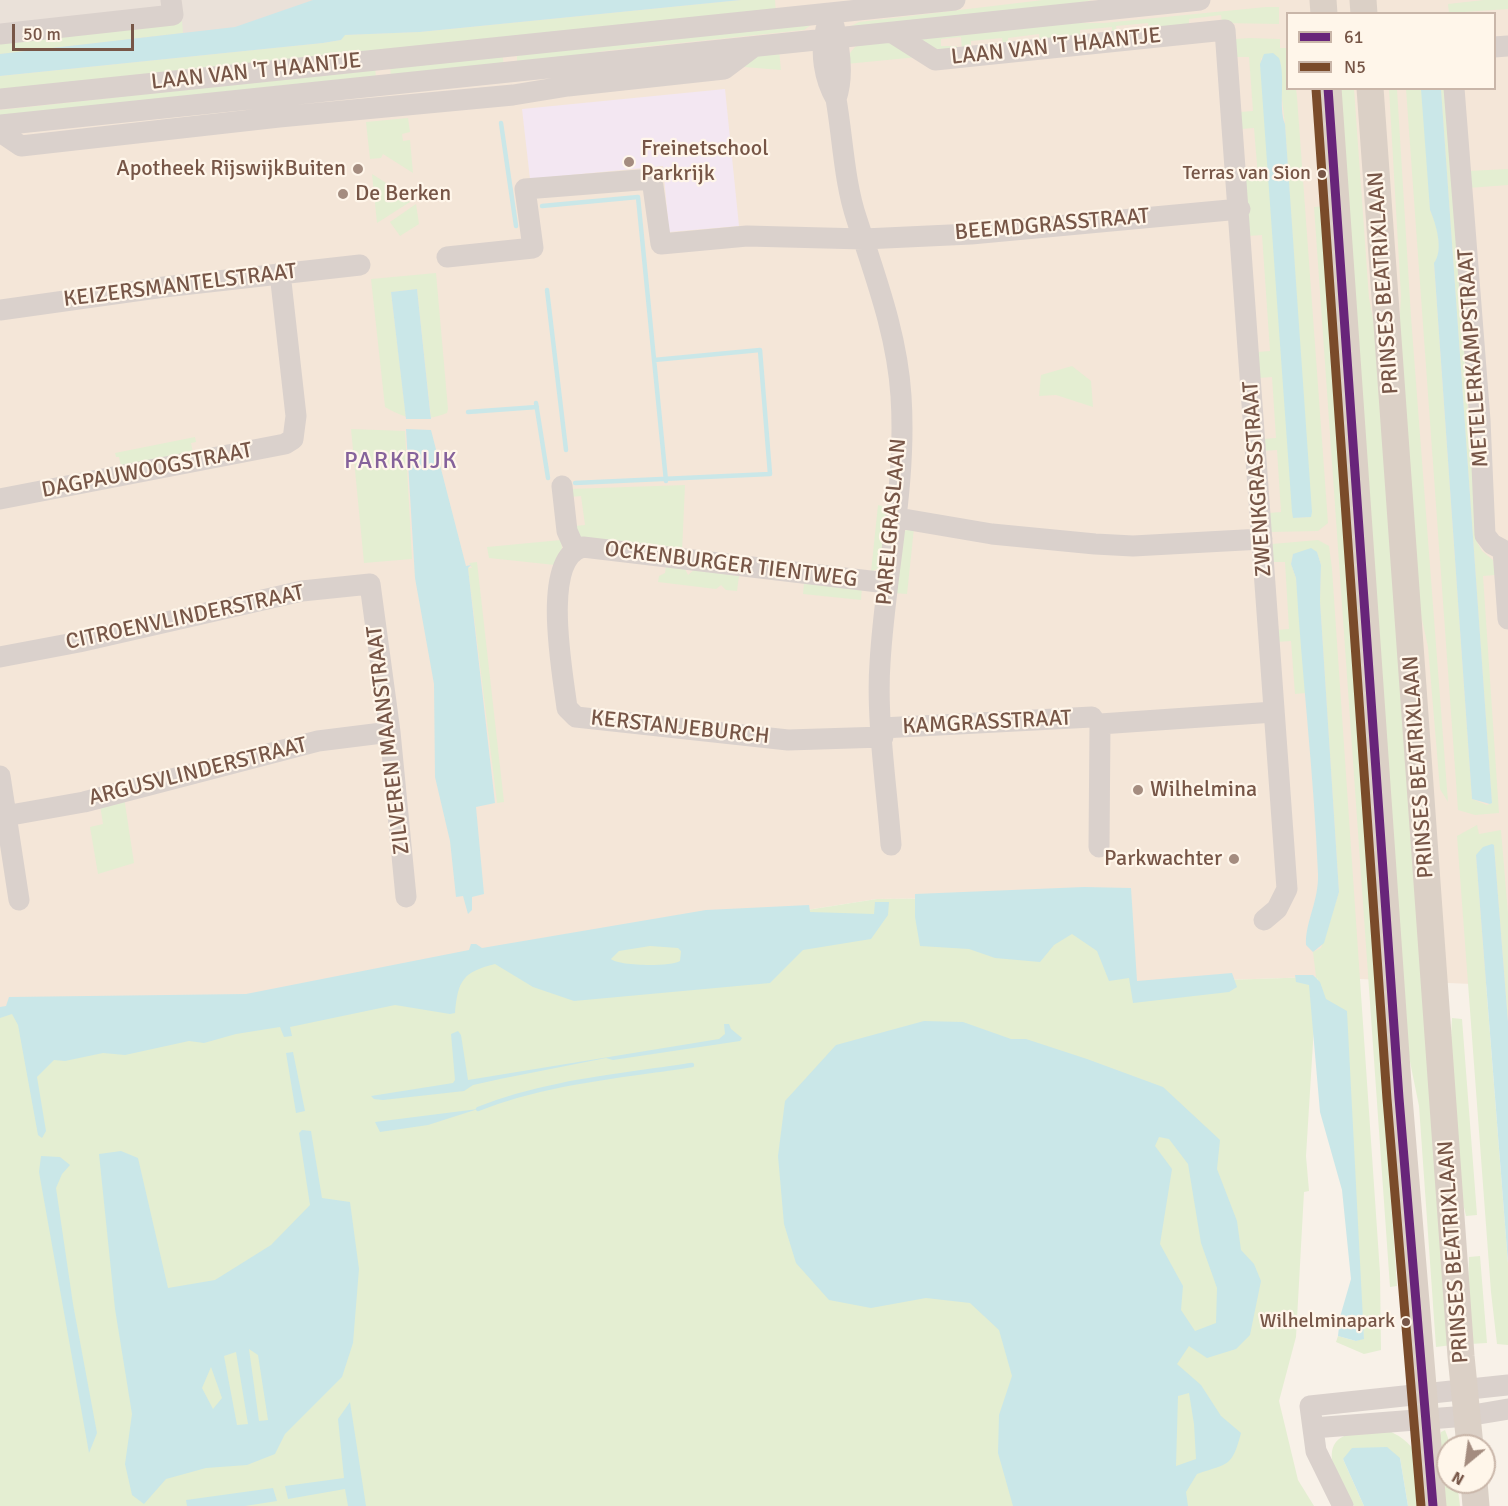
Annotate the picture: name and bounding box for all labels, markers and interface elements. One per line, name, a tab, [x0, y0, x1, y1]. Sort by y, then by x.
scale bar	[15, 12, 136, 50]
legend	[1286, 12, 1496, 90]
text: 50 m	[23, 23, 61, 45]
street label: LAAN VAN 'T HAANTJE	[950, 23, 1162, 71]
text: 61	[1344, 26, 1363, 48]
street label: LAAN VAN 'T HAANTJE	[150, 48, 362, 96]
text: N5	[1344, 56, 1366, 78]
place label: Freinetschool Parkrijk	[641, 136, 769, 188]
marker: Freinetschool Parkrijk	[622, 155, 636, 169]
place label: Apotheek RijswijkBuiten	[116, 156, 346, 182]
marker: Apotheek RijswijkBuiten	[351, 162, 365, 176]
place label: Terras van Sion	[1183, 162, 1311, 186]
marker: Terras van Sion	[1316, 168, 1328, 180]
street label: PRINSES BEATRIXLAAN	[1363, 171, 1405, 395]
place label: De Berken	[355, 181, 451, 207]
marker: De Berken	[336, 187, 350, 201]
street label: BEEMDGRASSTRAAT	[954, 203, 1150, 247]
street label: METELERKAMPSTRAAT	[1453, 248, 1495, 468]
street label: KEIZERSMANTELSTRAAT	[62, 259, 298, 313]
street label: ZWENKGRASSTRAAT	[1238, 380, 1278, 578]
street label: DAGPAUWOOGSTRAAT	[40, 438, 254, 504]
street label: PARELGRASLAAN	[872, 438, 912, 606]
district label: PARKRIJK	[344, 448, 458, 476]
street label: OCKENBURGER TIENTWEG	[603, 536, 859, 594]
street label: CITROENVLINDERSTRAAT	[64, 580, 306, 656]
street label: ZILVEREN MAANSTRAAT	[362, 624, 416, 856]
street label: PRINSES BEATRIXLAAN	[1398, 655, 1440, 879]
street label: KERSTANJEBURCH	[589, 705, 771, 751]
street label: KAMGRASSTRAAT	[902, 705, 1072, 741]
street label: ARGUSVLINDERSTRAAT	[86, 732, 310, 812]
place label: Wilhelmina	[1150, 777, 1257, 803]
marker: Wilhelmina	[1131, 783, 1145, 797]
place label: Parkwachter	[1104, 846, 1222, 872]
marker: Parkwachter	[1227, 852, 1241, 866]
street label: PRINSES BEATRIXLAAN	[1433, 1140, 1475, 1364]
place label: Wilhelminapark	[1259, 1310, 1395, 1334]
marker: Wilhelminapark	[1400, 1316, 1412, 1328]
north arrow	[1436, 1434, 1496, 1494]
text: N	[1449, 1467, 1468, 1489]

